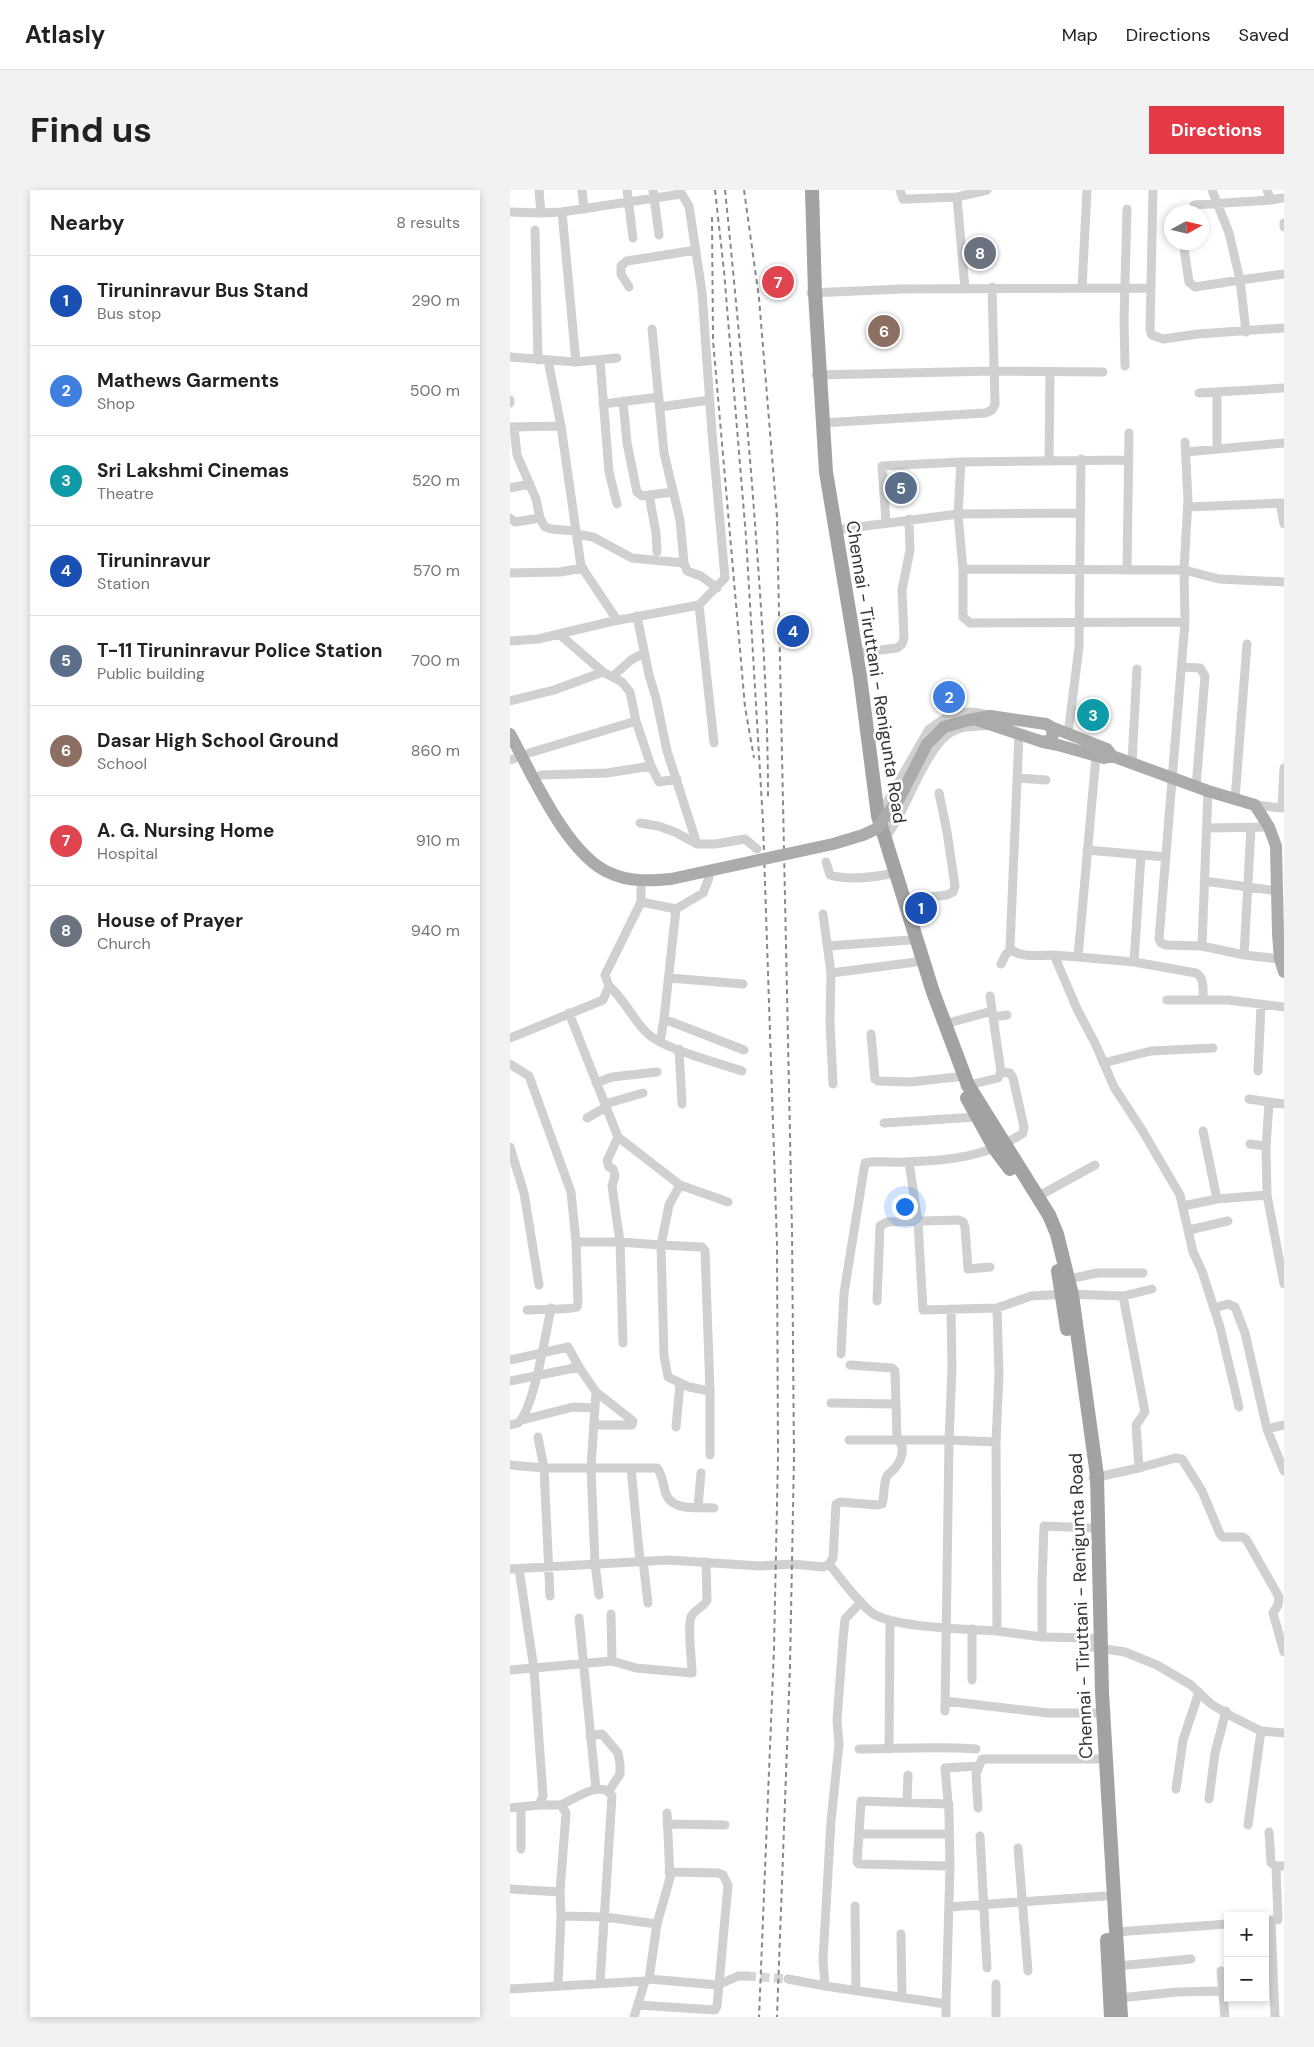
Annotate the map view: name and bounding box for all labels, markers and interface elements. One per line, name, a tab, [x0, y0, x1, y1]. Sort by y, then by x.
text: Atlasly	[25, 19, 105, 50]
text: Map	[1062, 23, 1098, 47]
text: Directions	[1126, 23, 1211, 47]
text: Saved	[1239, 23, 1289, 47]
button: Directions	[1149, 106, 1284, 154]
text: Find us	[30, 107, 152, 153]
north arrow	[1164, 205, 1209, 250]
text: Nearby	[50, 209, 124, 237]
text: 8 results	[396, 212, 460, 233]
pin: 8	[964, 234, 996, 272]
pin: 7	[762, 263, 794, 301]
text: Tiruninravur Bus Stand	[97, 278, 308, 303]
text: 1	[63, 290, 69, 311]
text: 290 m	[411, 290, 460, 311]
text: Bus stop	[97, 303, 161, 324]
pin: 6	[868, 312, 900, 350]
text: Mathews Garments	[97, 368, 279, 393]
text: 2	[61, 380, 71, 401]
text: 500 m	[410, 380, 460, 401]
text: Shop	[97, 393, 135, 414]
text: Sri Lakshmi Cinemas	[97, 458, 289, 483]
pin: 5	[885, 469, 917, 507]
text: 3	[61, 470, 71, 491]
text: 520 m	[412, 470, 460, 491]
text: Theatre	[97, 483, 154, 504]
street label: Chennai - Tiruttani - Renigunta Road	[840, 519, 912, 825]
text: Tiruninravur	[97, 548, 211, 573]
text: 4	[61, 560, 71, 581]
text: 570 m	[413, 560, 460, 581]
text: Station	[97, 573, 150, 594]
pin: 4	[777, 612, 809, 650]
text: T-11 Tiruninravur Police Station	[97, 638, 383, 663]
text: 5	[61, 650, 71, 671]
text: 700 m	[411, 650, 460, 671]
text: Public building	[97, 663, 205, 684]
pin: 2	[933, 678, 965, 716]
pin: 3	[1077, 696, 1109, 734]
text: Dasar High School Ground	[97, 728, 339, 753]
text: 6	[61, 740, 71, 761]
text: 860 m	[411, 740, 460, 761]
text: School	[97, 753, 147, 774]
text: A. G. Nursing Home	[97, 818, 274, 843]
text: 7	[62, 830, 70, 851]
text: 910 m	[416, 830, 460, 851]
text: Hospital	[97, 843, 158, 864]
pin: 1	[905, 889, 937, 927]
text: House of Prayer	[97, 908, 243, 933]
text: 8	[61, 920, 71, 941]
text: 940 m	[411, 920, 460, 941]
text: Church	[97, 933, 151, 954]
your location	[892, 1194, 918, 1220]
street label: Chennai - Tiruttani - Renigunta Road	[1064, 1453, 1098, 1759]
map controls	[1224, 1912, 1269, 2002]
button: +	[1224, 1912, 1269, 1957]
button: −	[1224, 1957, 1269, 2002]

